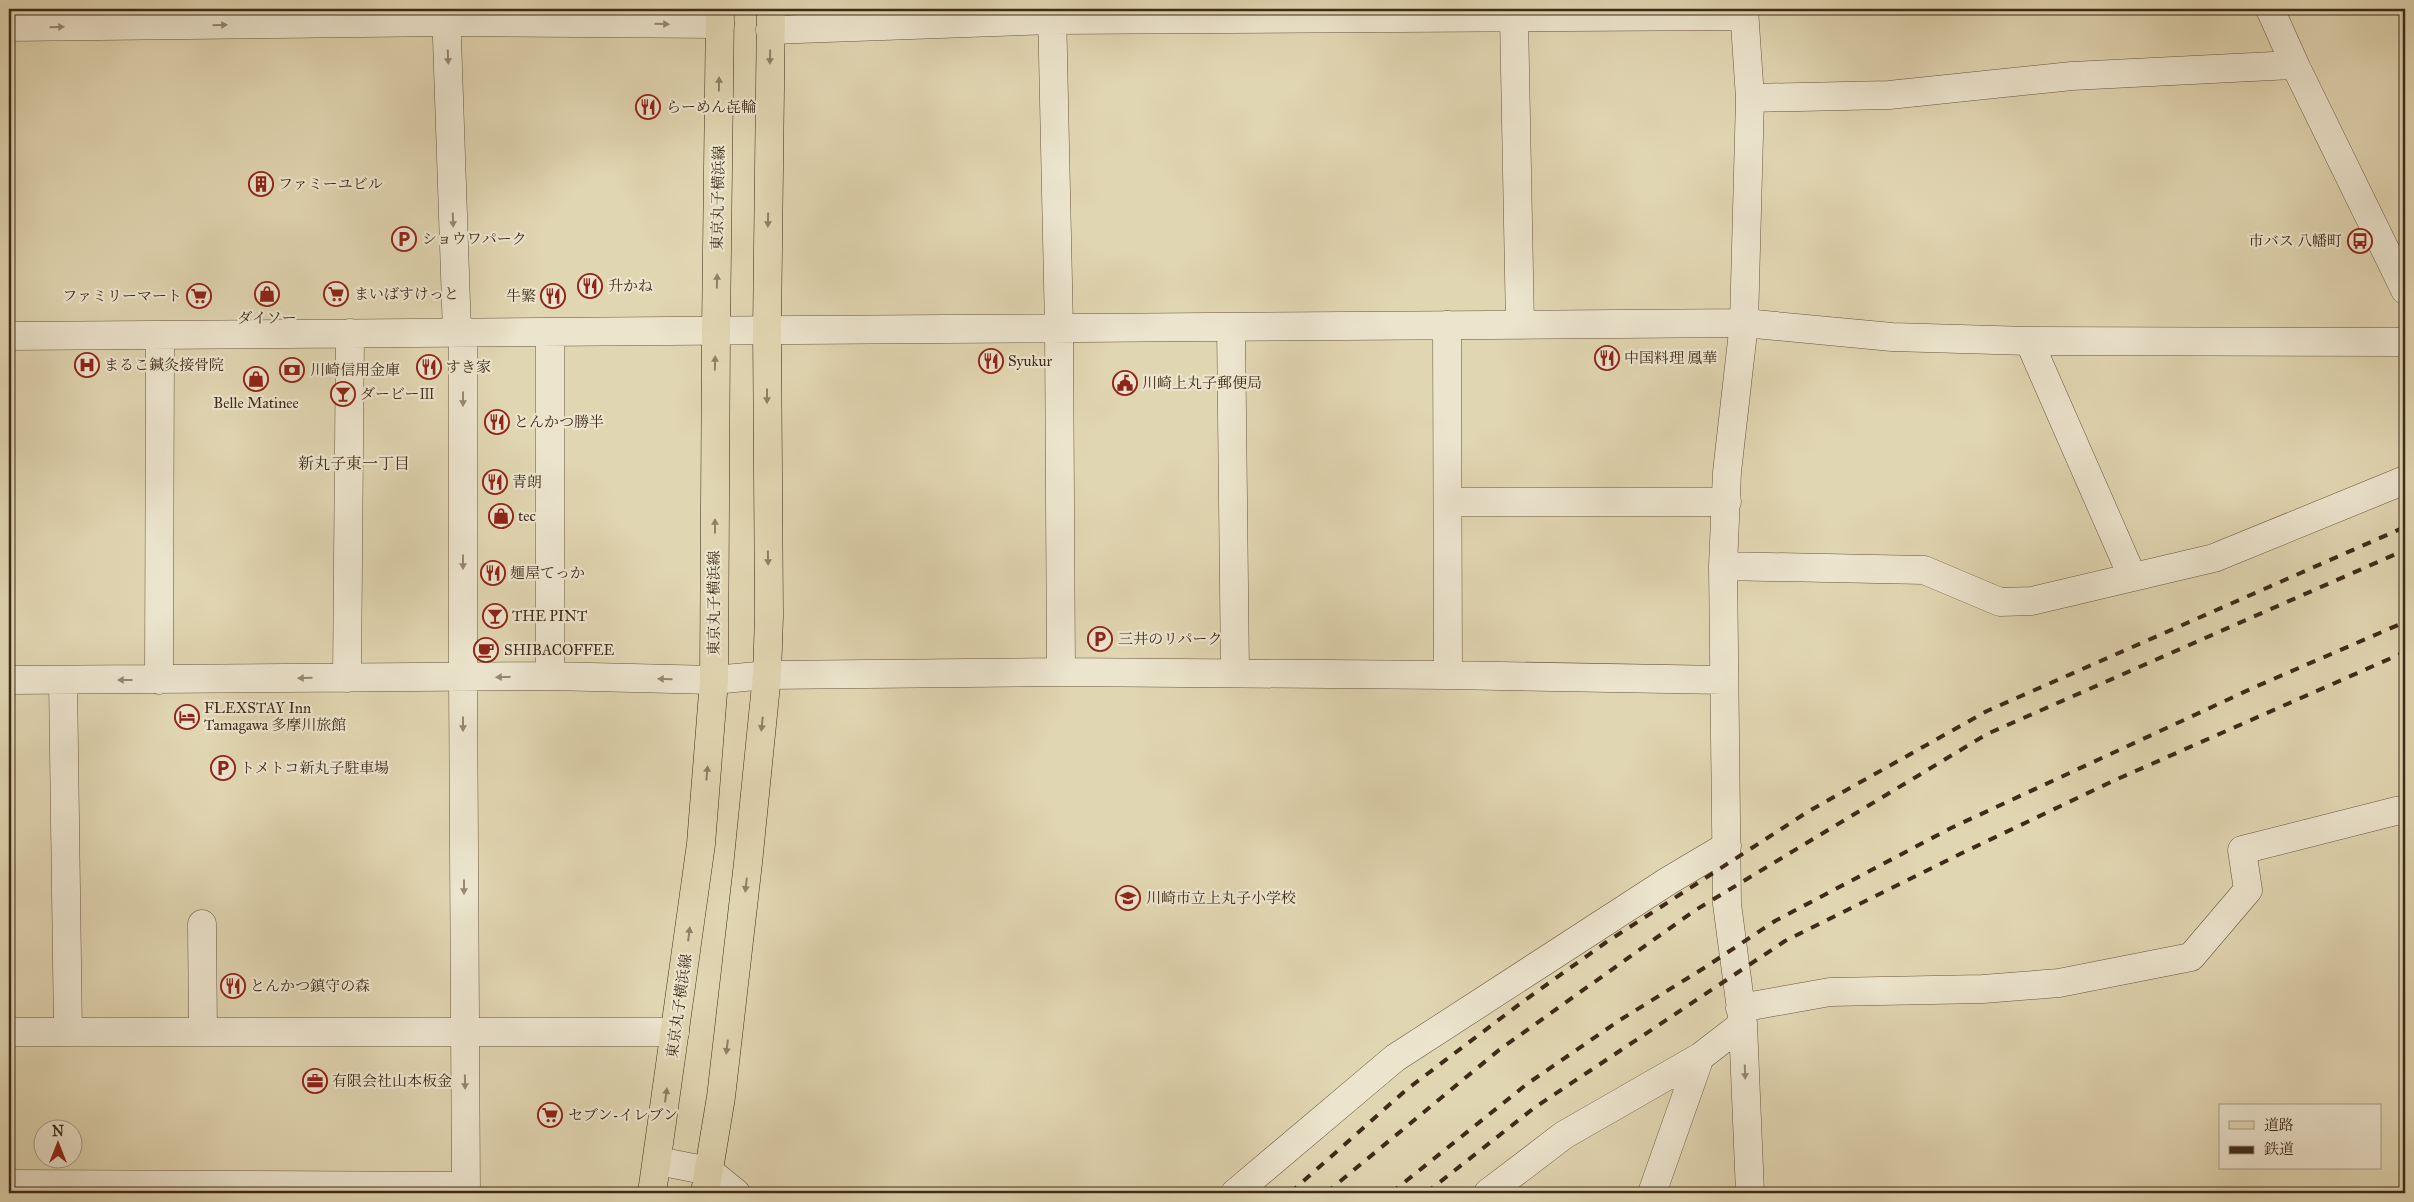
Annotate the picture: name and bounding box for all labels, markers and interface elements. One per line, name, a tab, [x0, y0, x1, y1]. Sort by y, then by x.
one-way arrow	[655, 20, 671, 28]
one-way arrow	[212, 21, 228, 29]
one-way arrow	[50, 23, 66, 31]
one-way arrow	[444, 50, 452, 66]
one-way arrow	[766, 50, 774, 66]
one-way arrow	[715, 76, 723, 92]
restaurant icon: らーめん㐂輪	[635, 94, 661, 120]
place label: らーめん㐂輪	[666, 98, 756, 116]
street label: 東京丸子横浜線	[708, 145, 728, 251]
building icon: ファミーユビル	[248, 171, 274, 197]
place label: ファミーユビル	[278, 175, 383, 193]
one-way arrow	[450, 212, 458, 228]
one-way arrow	[764, 212, 772, 228]
parking icon: ショウワパーク	[391, 226, 417, 252]
bus stop icon: 市バス 八幡町	[2347, 228, 2373, 254]
place label: ショウワパーク	[422, 230, 527, 248]
place label: 市バス 八幡町	[2249, 232, 2342, 250]
restaurant icon: 升かね	[577, 273, 603, 299]
one-way arrow	[713, 273, 721, 289]
place label: 升かね	[608, 277, 653, 295]
shop icon: ダイソー	[254, 281, 280, 307]
supermarket icon: まいばすけっと	[323, 281, 349, 307]
supermarket icon: ファミリーマート	[186, 283, 212, 309]
restaurant icon: 牛繁	[540, 283, 566, 309]
place label: まいばすけっと	[354, 285, 459, 303]
place label: ファミリーマート	[62, 287, 182, 305]
place label: 牛繁	[506, 287, 536, 305]
place label: ダイソー	[237, 309, 297, 327]
restaurant icon: 中国料理 鳳華	[1594, 345, 1620, 371]
restaurant icon: Syukur	[978, 348, 1004, 374]
place label: 中国料理 鳳華	[1624, 349, 1717, 367]
hospital icon: まるこ鍼灸接骨院	[74, 352, 100, 378]
place label: Syukur	[1008, 352, 1052, 370]
restaurant icon: すき家	[416, 354, 442, 380]
one-way arrow	[711, 355, 719, 371]
place label: まるこ鍼灸接骨院	[104, 356, 224, 374]
bank icon: 川崎信用金庫	[279, 357, 305, 383]
place label: すき家	[446, 358, 491, 376]
place label: 川崎信用金庫	[310, 361, 400, 379]
shop icon: Belle Matinee	[243, 366, 269, 392]
public building icon: 川崎上丸子郵便局	[1112, 370, 1138, 396]
place label: 川崎上丸子郵便局	[1142, 374, 1262, 392]
bar icon: ダービーⅢ	[330, 381, 356, 407]
place label: ダービーⅢ	[360, 385, 434, 403]
one-way arrow	[763, 388, 771, 404]
one-way arrow	[459, 392, 467, 408]
place label: Belle Matinee	[213, 394, 299, 412]
restaurant icon: とんかつ勝半	[484, 409, 510, 435]
place label: とんかつ勝半	[514, 413, 604, 431]
district label: 新丸子東一丁目	[298, 454, 410, 473]
restaurant icon: 青朗	[482, 469, 508, 495]
place label: 青朗	[512, 473, 542, 491]
shop icon: tec	[488, 503, 514, 529]
place label: tec	[518, 507, 536, 525]
one-way arrow	[711, 518, 719, 534]
street label: 東京丸子横浜線	[705, 550, 723, 656]
one-way arrow	[765, 550, 773, 566]
one-way arrow	[459, 554, 467, 570]
restaurant icon: 麺屋てっか	[480, 560, 506, 586]
place label: 麺屋てっか	[510, 564, 585, 582]
bar icon: THE PINT	[482, 603, 508, 629]
place label: THE PINT	[512, 607, 587, 625]
parking icon: 三井のリパーク	[1087, 626, 1113, 652]
place label: 三井のリパーク	[1118, 630, 1223, 648]
cafe icon: SHIBACOFFEE	[473, 637, 499, 663]
place label: SHIBACOFFEE	[504, 641, 615, 659]
one-way arrow	[495, 673, 511, 681]
one-way arrow	[297, 674, 313, 682]
one-way arrow	[657, 675, 673, 683]
one-way arrow	[117, 676, 133, 684]
place label: FLEXSTAY Inn Tamagawa 多摩川旅館	[204, 699, 346, 734]
hotel icon: FLEXSTAY Inn Tamagawa 多摩川旅館	[174, 704, 200, 730]
one-way arrow	[758, 716, 766, 732]
one-way arrow	[459, 717, 467, 733]
parking icon: トメトコ新丸子駐車場	[210, 755, 236, 781]
place label: トメトコ新丸子駐車場	[240, 759, 389, 777]
one-way arrow	[703, 765, 711, 781]
one-way arrow	[742, 878, 750, 894]
one-way arrow	[460, 879, 468, 895]
school or university icon: 川崎市立上丸子小学校	[1115, 885, 1141, 911]
place label: 川崎市立上丸子小学校	[1146, 889, 1296, 907]
one-way arrow	[685, 926, 693, 942]
street label: 東京丸子横浜線	[663, 953, 695, 1059]
restaurant icon: とんかつ鎮守の森	[220, 973, 246, 999]
place label: とんかつ鎮守の森	[250, 977, 370, 995]
one-way arrow	[723, 1039, 731, 1055]
one-way arrow	[1741, 1065, 1749, 1081]
office icon: 有限会社山本板金	[302, 1068, 328, 1094]
place label: 有限会社山本板金	[332, 1072, 452, 1090]
one-way arrow	[461, 1074, 469, 1090]
one-way arrow	[662, 1087, 670, 1103]
supermarket icon: セブン-イレブン	[537, 1102, 563, 1128]
legend	[2219, 1104, 2382, 1170]
place label: セブン-イレブン	[568, 1106, 678, 1124]
text: 道路	[2264, 1116, 2294, 1134]
north arrow	[32, 1120, 82, 1170]
text: N	[52, 1123, 64, 1140]
text: 鉄道	[2264, 1140, 2294, 1158]

